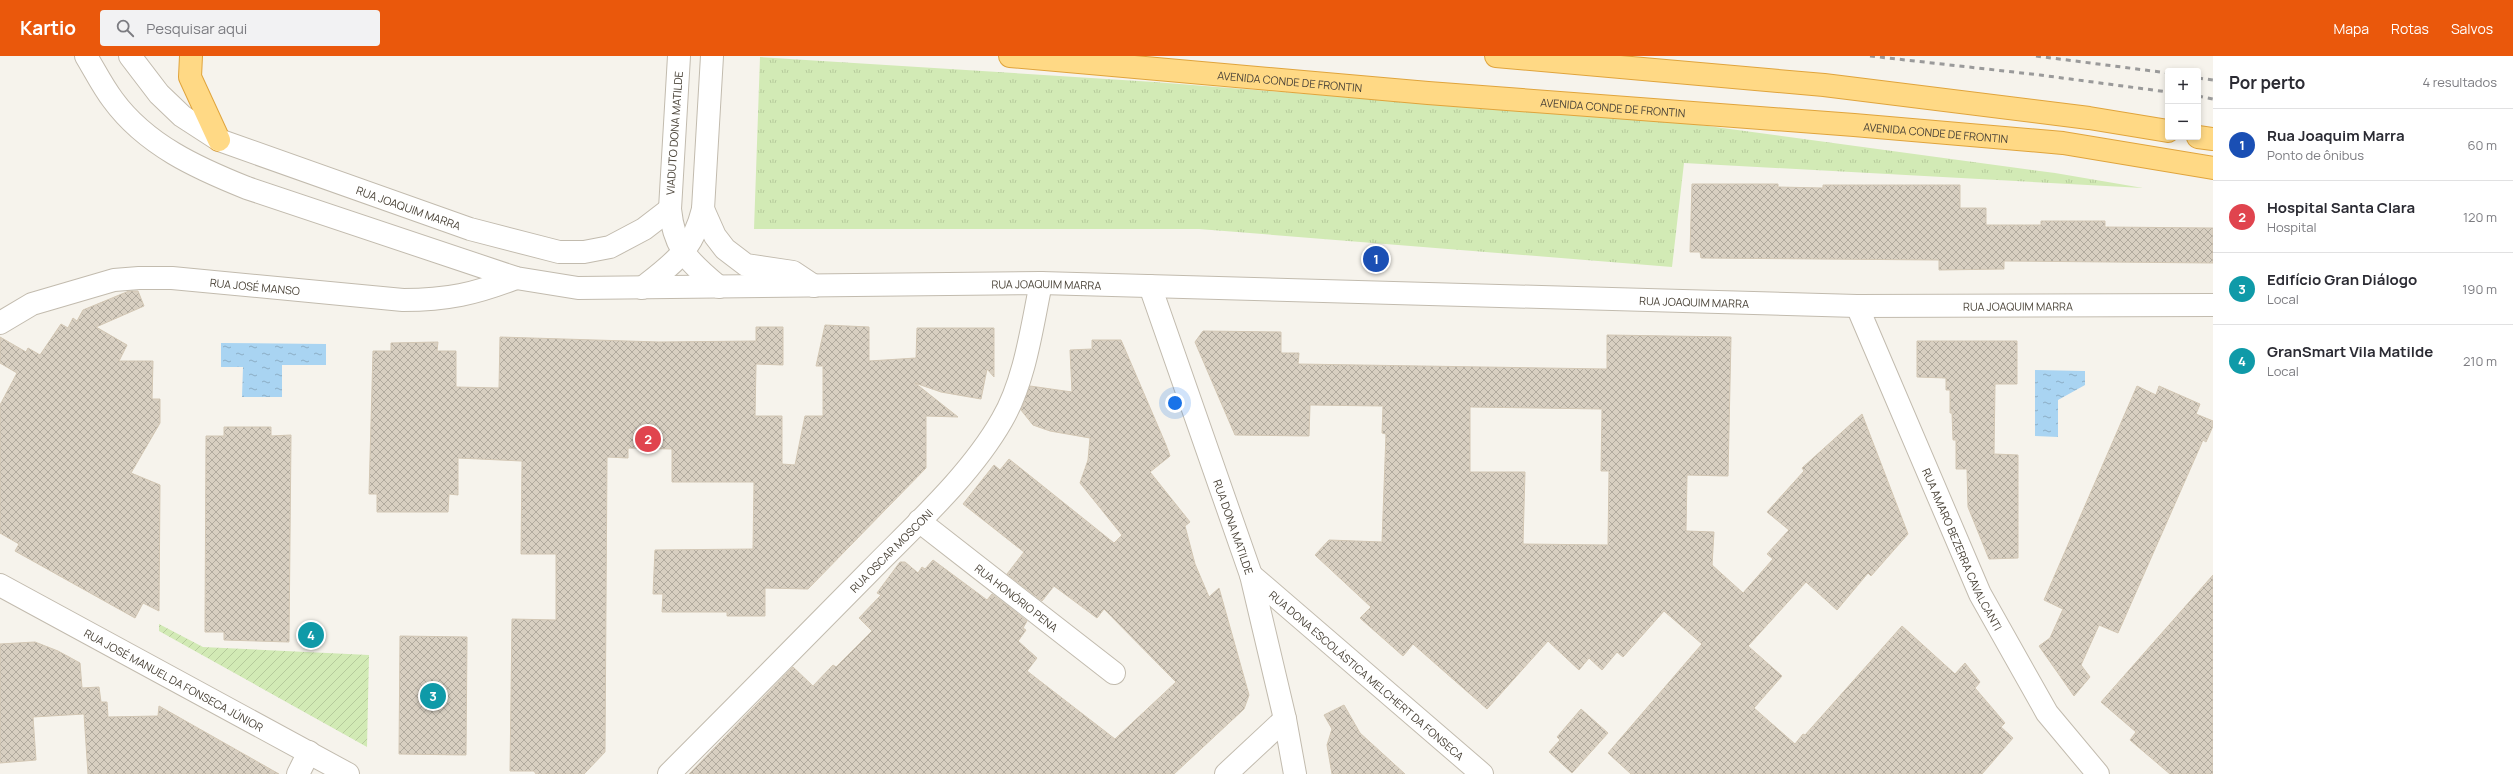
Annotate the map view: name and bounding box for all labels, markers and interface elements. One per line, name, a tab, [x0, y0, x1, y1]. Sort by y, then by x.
search box	[100, 10, 380, 46]
text: Kartio	[20, 15, 76, 41]
icon: search	[114, 17, 136, 39]
text: Pesquisar aqui	[146, 18, 247, 39]
text: Mapa	[2333, 19, 2369, 38]
text: Rotas	[2391, 19, 2429, 38]
text: Salvos	[2451, 19, 2493, 38]
street label: AVENIDA CONDE DE FRONTIN	[1217, 67, 1363, 95]
map controls	[2165, 68, 2201, 140]
button: +	[2165, 68, 2201, 104]
street label: VIADUTO DONA MATILDE	[662, 71, 686, 195]
text: Por perto	[2229, 71, 2305, 94]
text: 4 resultados	[2422, 73, 2497, 91]
street label: AVENIDA CONDE DE FRONTIN	[1540, 94, 1686, 120]
button: −	[2165, 104, 2201, 140]
street label: AVENIDA CONDE DE FRONTIN	[1863, 118, 2009, 146]
text: Rua Joaquim Marra	[2267, 125, 2405, 146]
text: 1	[2239, 136, 2245, 154]
text: 60 m	[2467, 136, 2497, 154]
text: Ponto de ônibus	[2267, 146, 2364, 164]
street label: RUA JOAQUIM MARRA	[354, 182, 463, 233]
text: Hospital Santa Clara	[2267, 197, 2415, 218]
text: 2	[2238, 208, 2246, 226]
text: 120 m	[2463, 208, 2497, 226]
text: Hospital	[2267, 218, 2317, 236]
pin: 1	[1363, 244, 1389, 274]
text: Edifício Gran Diálogo	[2267, 269, 2417, 290]
street label: RUA JOSÉ MANSO	[209, 274, 301, 298]
street label: RUA JOAQUIM MARRA	[991, 275, 1102, 292]
text: 3	[2238, 280, 2246, 298]
text: 190 m	[2462, 280, 2497, 298]
text: Local	[2267, 290, 2299, 308]
street label: RUA JOAQUIM MARRA	[1639, 292, 1749, 310]
street label: RUA JOAQUIM MARRA	[1963, 298, 2073, 313]
text: GranSmart Vila Matilde	[2267, 341, 2433, 362]
text: 4	[2238, 352, 2246, 370]
text: 210 m	[2463, 352, 2497, 370]
text: Local	[2267, 362, 2299, 380]
your location	[1165, 393, 1185, 413]
pin: 2	[635, 424, 661, 454]
street label: RUA AMARO BEZERRA CAVALCANTI	[1920, 466, 2006, 633]
street label: RUA DONA MATILDE	[1211, 477, 1258, 576]
street label: RUA OSCAR MOSCONI	[846, 505, 936, 595]
street label: RUA HONÓRIO PENA	[972, 560, 1062, 634]
street label: RUA DONA ESCOLÁSTICA MELCHERT DA FONSECA	[1266, 587, 1467, 763]
pin: 4	[298, 620, 324, 650]
street label: RUA JOSÉ MANUEL DA FONSECA JÚNIOR	[82, 625, 266, 734]
pin: 3	[420, 681, 446, 711]

